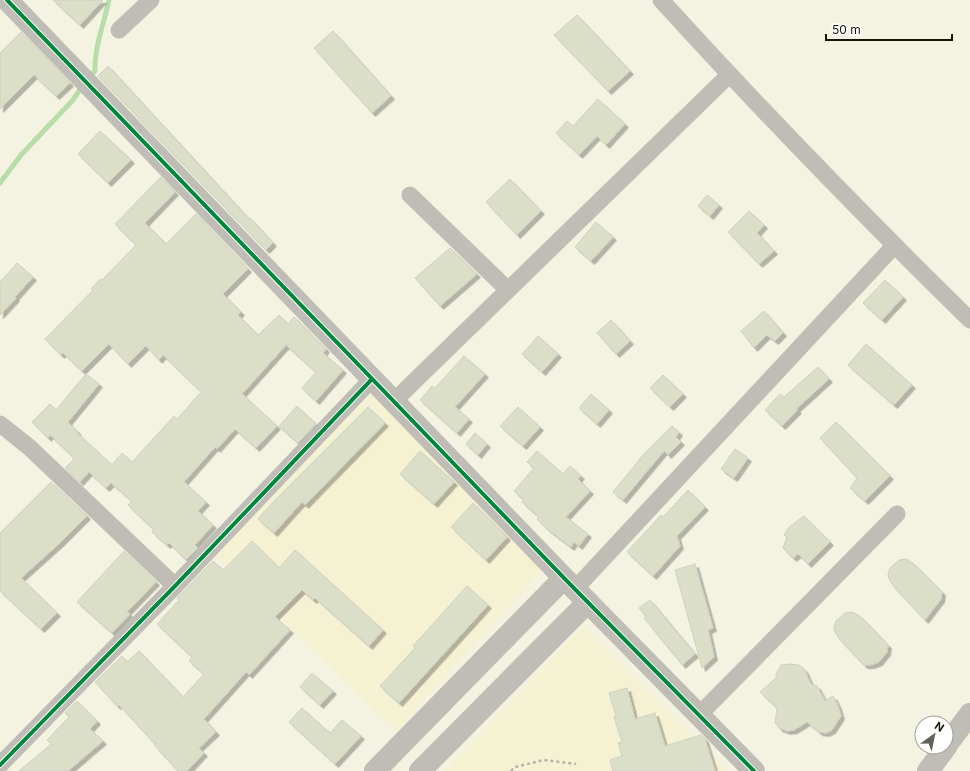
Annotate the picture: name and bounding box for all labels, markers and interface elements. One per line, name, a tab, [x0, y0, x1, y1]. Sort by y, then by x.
scale bar	[826, 16, 952, 42]
text: 50 m	[832, 22, 861, 37]
north arrow	[914, 715, 954, 755]
text: N	[932, 718, 947, 735]

